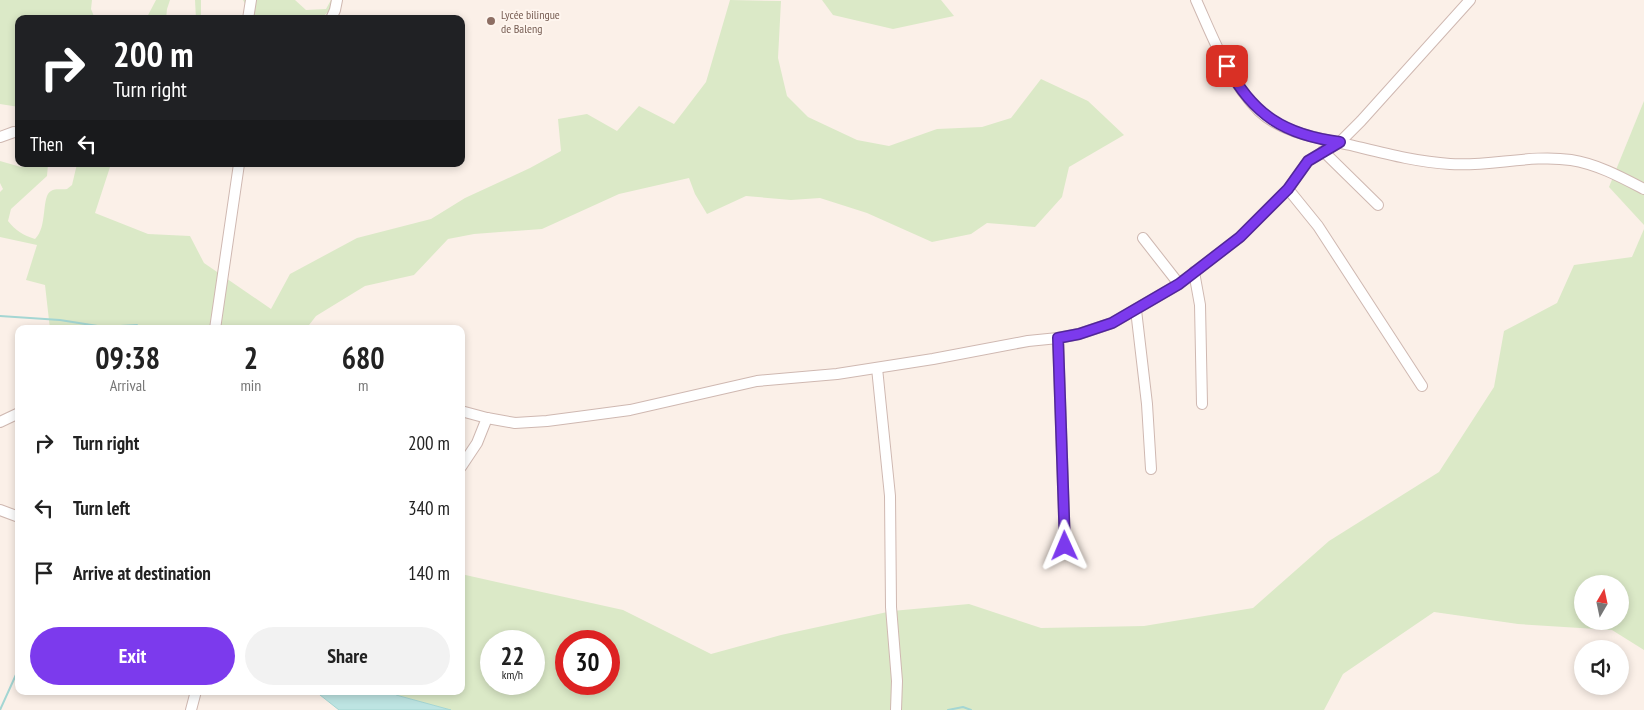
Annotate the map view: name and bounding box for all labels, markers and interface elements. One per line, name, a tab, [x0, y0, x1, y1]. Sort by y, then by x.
place label: Lycée bilingue de Baleng	[501, 7, 560, 36]
marker: Lycée bilingue de Baleng	[485, 15, 497, 27]
text: 200 m	[113, 31, 194, 77]
icon: right	[30, 35, 95, 100]
pin	[1206, 45, 1248, 87]
icon: arrive	[1213, 52, 1241, 80]
text: Turn right	[113, 75, 187, 103]
icon: left	[73, 130, 101, 158]
text: Then	[30, 132, 63, 156]
text: 09:38	[95, 338, 160, 377]
text: 2	[244, 338, 258, 377]
text: 680	[342, 338, 385, 377]
text: Arrival	[110, 375, 146, 395]
text: min	[240, 375, 261, 395]
text: m	[358, 375, 368, 395]
icon: right	[30, 429, 58, 457]
text: Turn right	[73, 431, 139, 455]
text: 200 m	[408, 431, 450, 455]
icon: left	[30, 494, 58, 522]
text: Turn left	[73, 496, 130, 520]
text: 340 m	[408, 496, 450, 520]
position arrow	[1038, 519, 1090, 571]
icon: arrive	[30, 559, 58, 587]
text: Arrive at destination	[73, 561, 211, 585]
text: 140 m	[408, 561, 450, 585]
north arrow	[1574, 575, 1629, 630]
map controls	[1574, 575, 1629, 695]
button: Exit	[30, 627, 235, 685]
button: Share	[245, 627, 450, 685]
speed limit sign: 30	[555, 630, 620, 695]
text: 22	[501, 640, 524, 672]
button: sound	[1574, 640, 1629, 695]
text: km/h	[502, 667, 523, 682]

